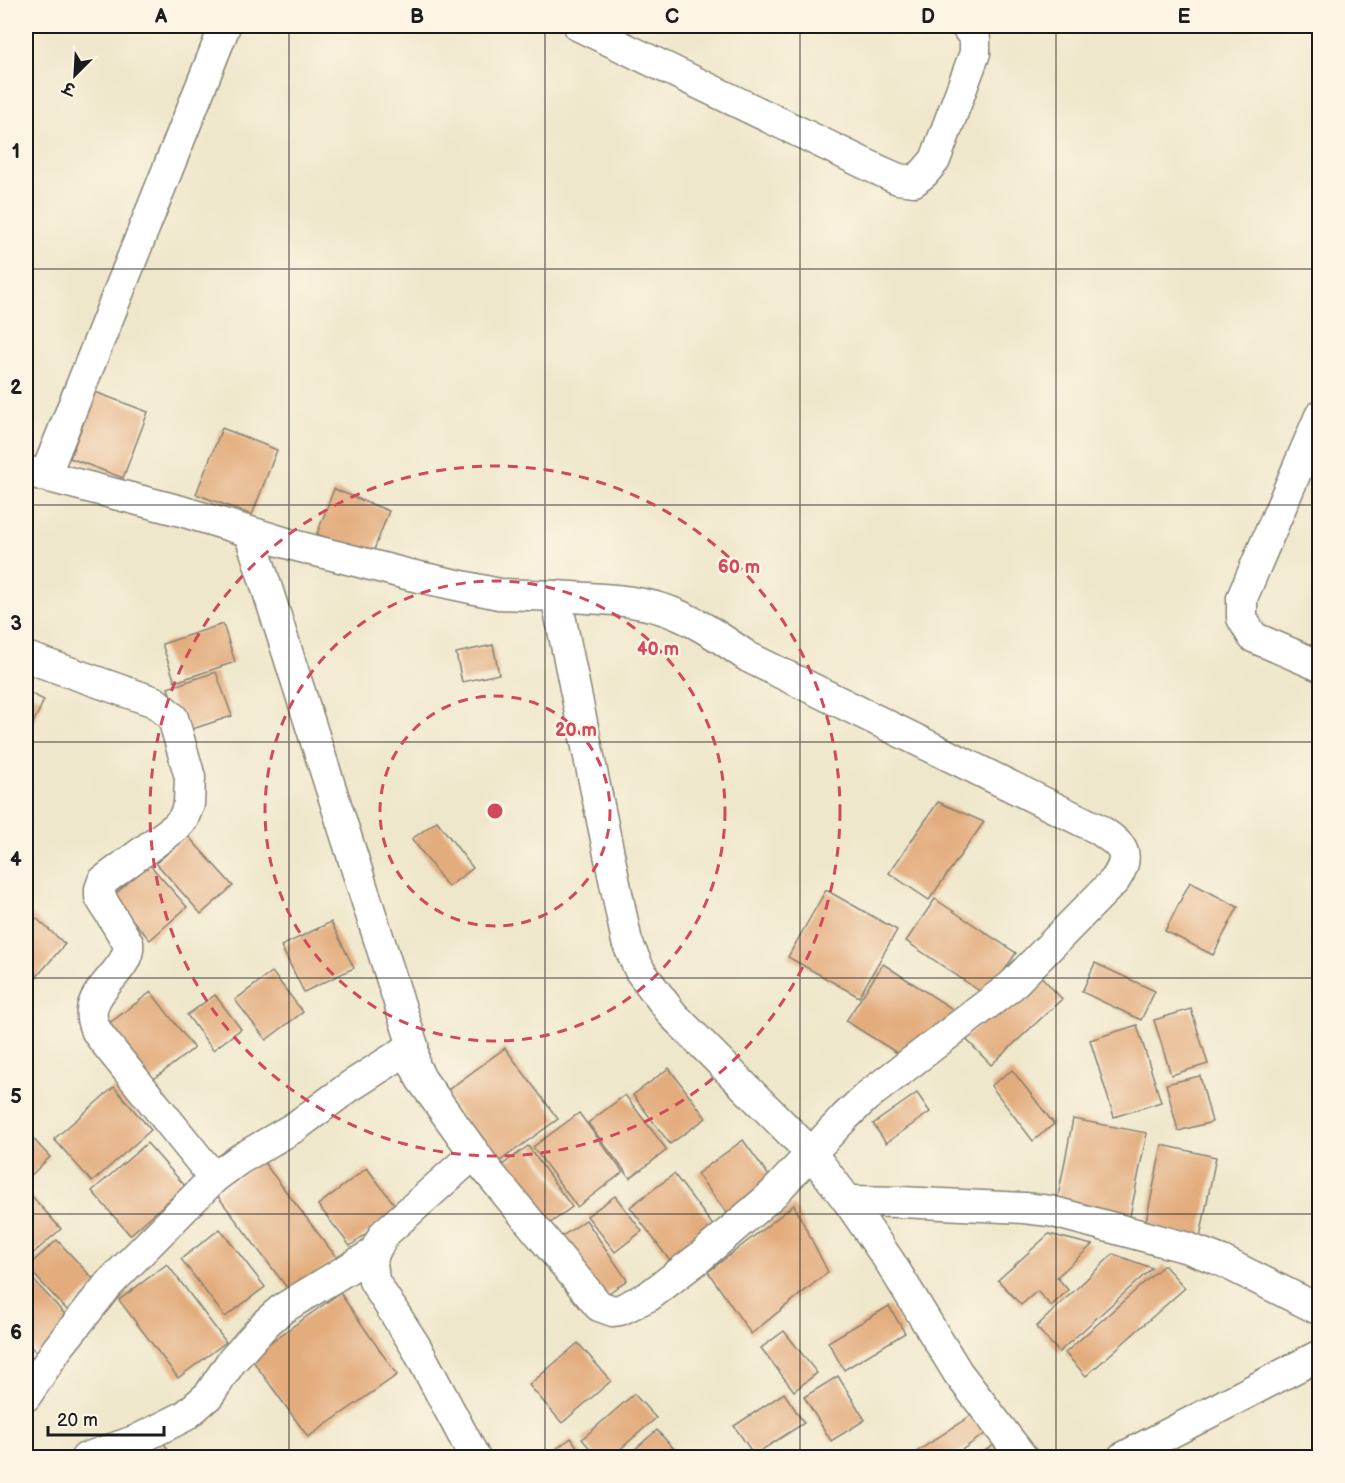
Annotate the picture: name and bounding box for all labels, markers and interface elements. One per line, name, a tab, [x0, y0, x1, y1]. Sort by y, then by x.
text: A	[154, 5, 168, 29]
text: B	[410, 5, 424, 29]
text: C	[665, 5, 679, 29]
text: D	[921, 5, 935, 29]
text: E	[1178, 5, 1191, 29]
north arrow	[45, 45, 105, 105]
text: उ	[60, 76, 80, 99]
text: 1	[12, 140, 20, 164]
text: 2	[10, 376, 22, 400]
text: 60 m	[718, 557, 760, 578]
text: 3	[10, 612, 22, 636]
text: 40 m	[637, 639, 679, 660]
text: 20 m	[555, 720, 597, 741]
centre of rings	[485, 801, 505, 821]
text: 4	[10, 848, 22, 872]
text: 5	[10, 1085, 22, 1109]
text: 6	[10, 1321, 22, 1345]
scale bar	[48, 1399, 164, 1437]
text: 20 m	[57, 1410, 98, 1431]

